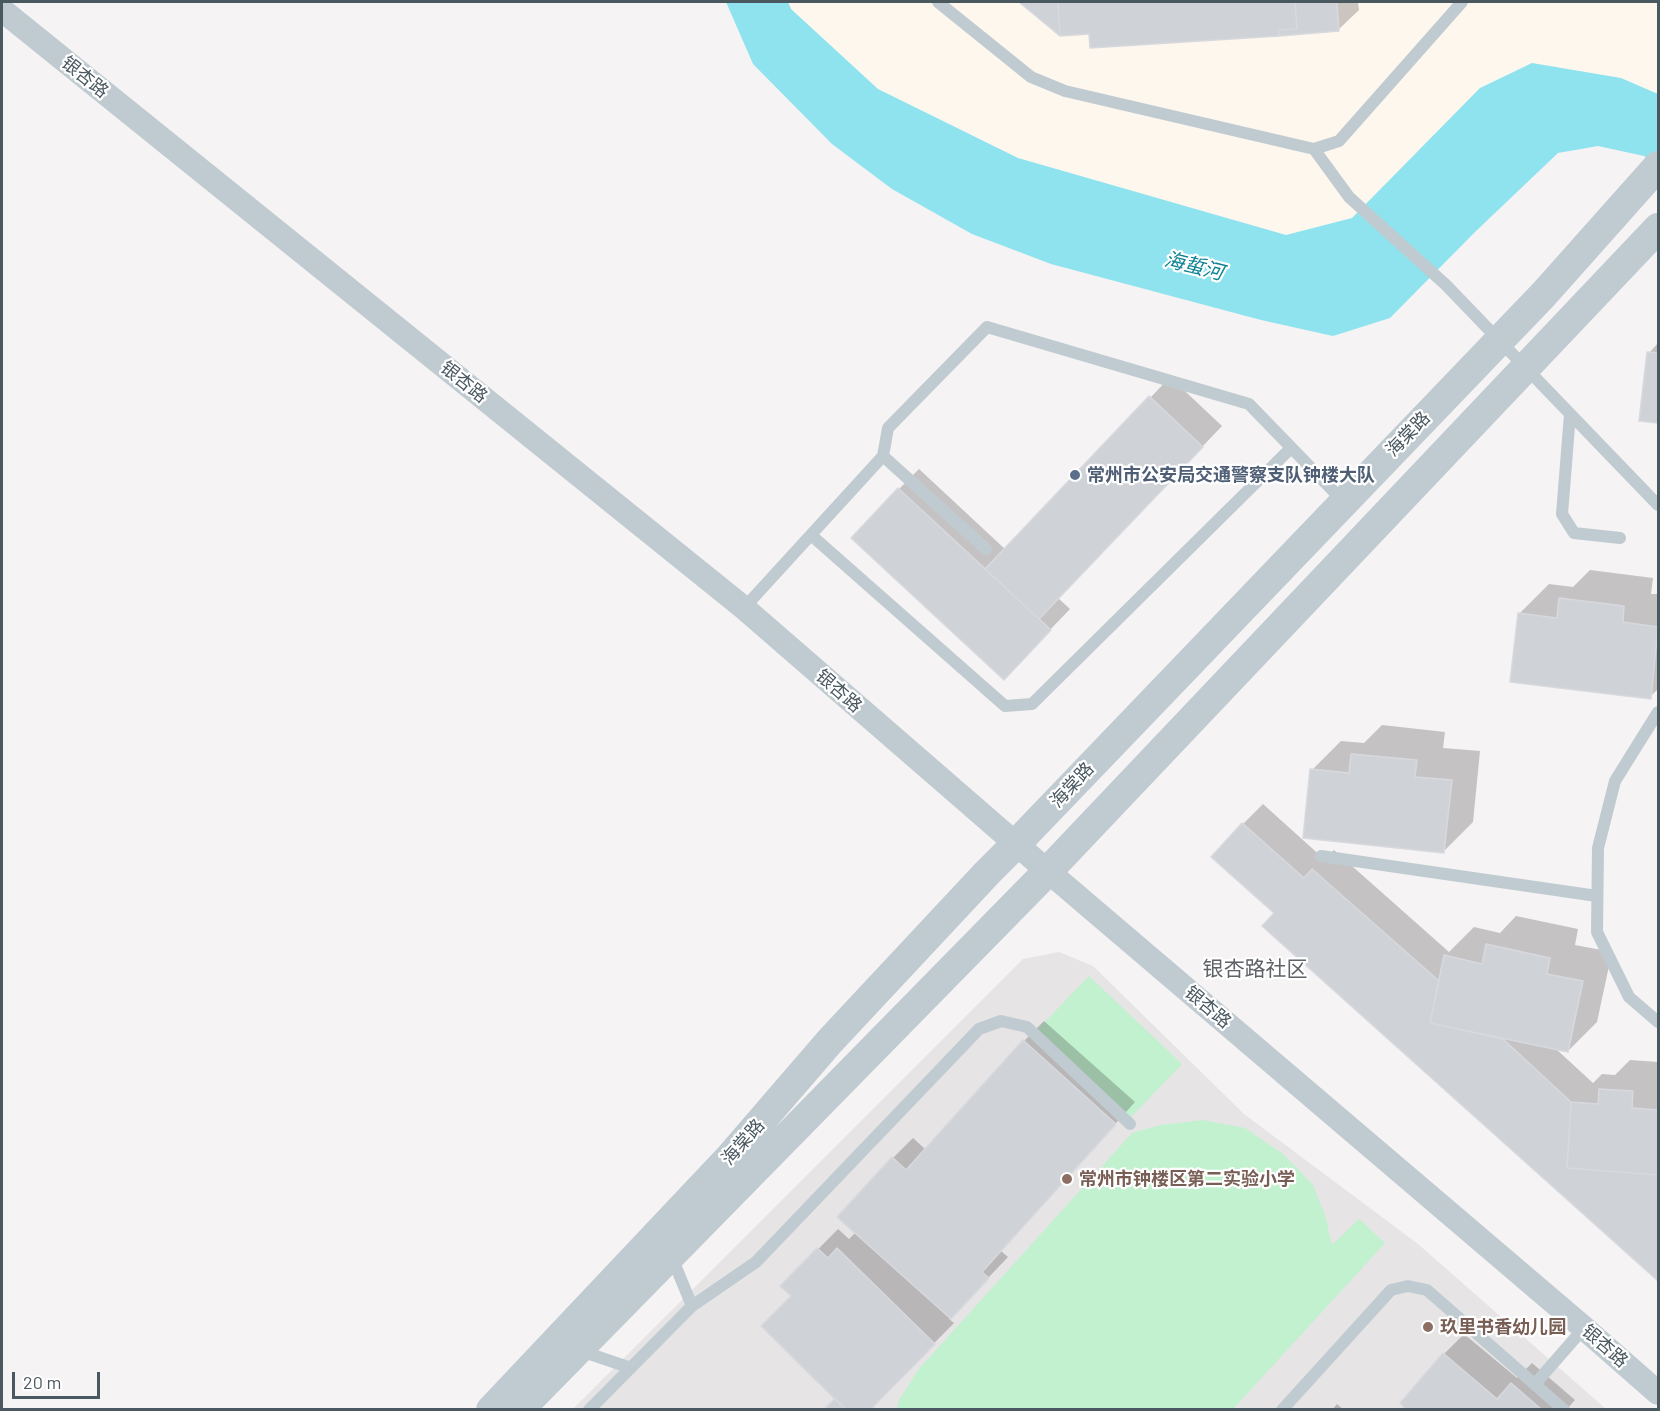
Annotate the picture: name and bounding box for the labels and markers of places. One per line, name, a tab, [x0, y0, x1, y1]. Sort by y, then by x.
place label: 常州市公安局交通警察支队钟楼大队	[1087, 464, 1375, 486]
marker: 常州市公安局交通警察支队钟楼大队	[1068, 468, 1082, 482]
place label: 常州市钟楼区第二实验小学	[1079, 1168, 1295, 1190]
marker: 常州市钟楼区第二实验小学	[1060, 1172, 1074, 1186]
place label: 玖里书香幼儿园	[1440, 1316, 1566, 1338]
marker: 玖里书香幼儿园	[1421, 1320, 1435, 1334]

